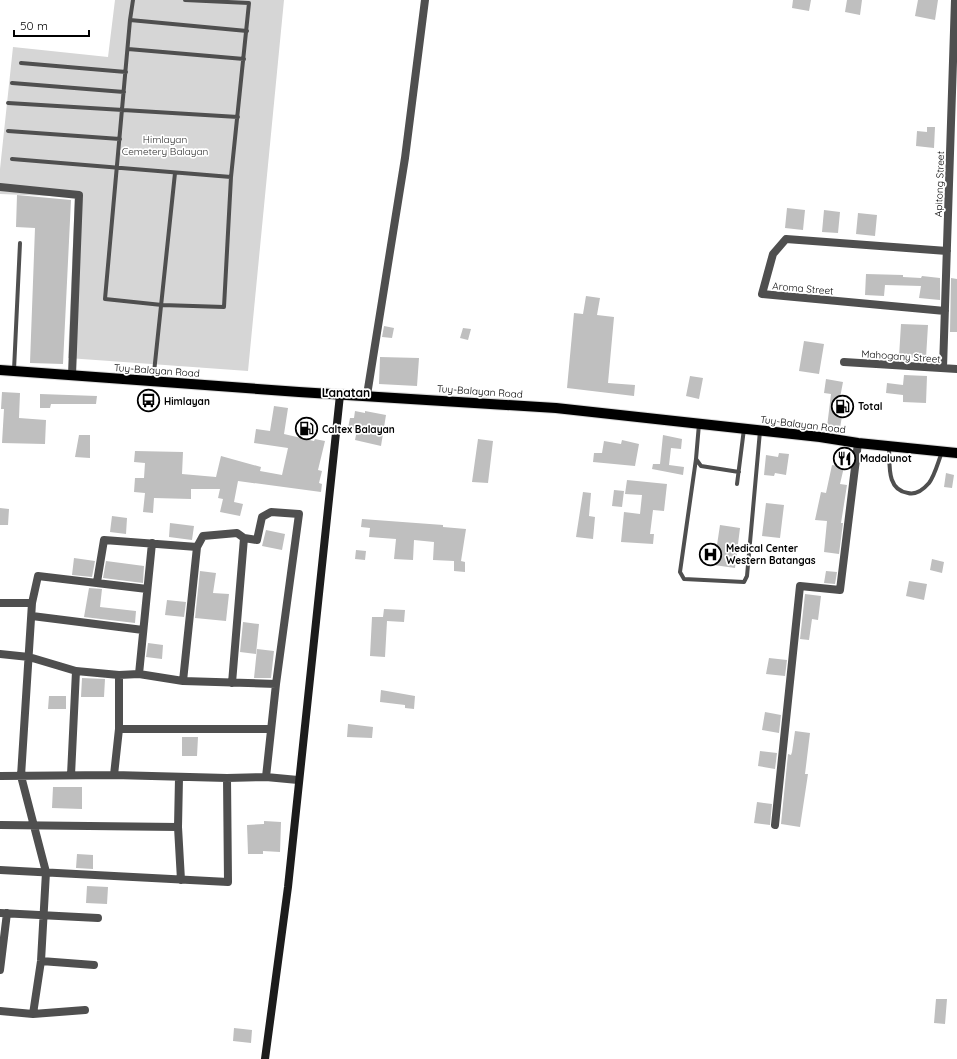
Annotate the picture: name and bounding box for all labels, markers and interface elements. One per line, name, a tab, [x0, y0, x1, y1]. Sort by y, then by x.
scale bar	[14, 12, 89, 38]
text: 50 m	[20, 18, 48, 33]
park label: Himlayan Cemetery Balayan	[122, 133, 208, 158]
street label: Apitong Street	[932, 150, 947, 217]
street label: Aroma Street	[772, 279, 835, 298]
street label: Mahogany Street	[861, 347, 942, 366]
street label: Tuy-Balayan Road	[114, 361, 200, 380]
street label: Tuy-Balayan Road	[437, 382, 523, 401]
district label: Lanatan	[322, 385, 370, 400]
bus stop icon: Himlayan	[135, 388, 161, 414]
fuel station icon: Total	[829, 393, 855, 419]
place label: Himlayan	[164, 395, 210, 408]
place label: Total	[858, 400, 882, 413]
street label: Tuy-Balayan Road	[759, 413, 846, 436]
fuel station icon: Caltex Balayan	[294, 416, 320, 442]
place label: Caltex Balayan	[322, 423, 395, 436]
restaurant icon: Madalunot	[831, 445, 857, 471]
place label: Madalunot	[860, 452, 912, 465]
hospital icon: Medical Center Western Batangas	[697, 541, 723, 567]
place label: Medical Center Western Batangas	[726, 542, 816, 567]

